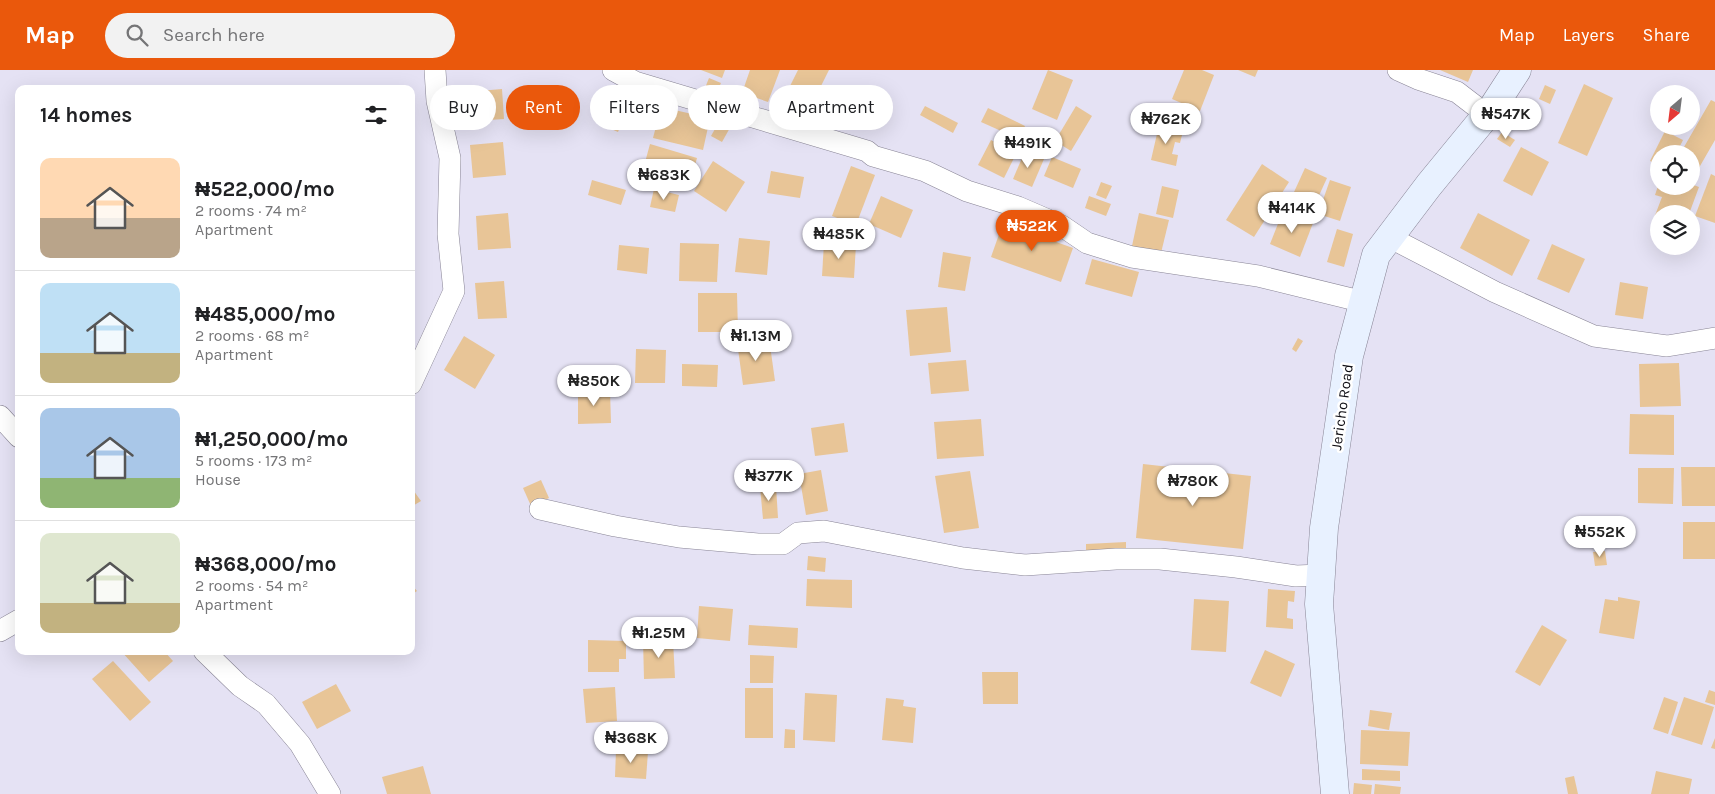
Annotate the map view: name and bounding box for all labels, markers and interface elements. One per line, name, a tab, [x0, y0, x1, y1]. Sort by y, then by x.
search box	[105, 13, 455, 58]
text: Map	[25, 21, 75, 49]
icon: search	[123, 21, 151, 49]
text: Search here	[163, 24, 265, 46]
text: Map	[1499, 24, 1535, 46]
text: Layers	[1563, 24, 1615, 46]
text: Share	[1643, 24, 1690, 46]
chip: Buy	[430, 85, 496, 130]
chip: Rent	[506, 85, 580, 130]
chip: Filters	[590, 85, 678, 130]
chip: New	[688, 85, 759, 130]
chip: Apartment	[769, 85, 893, 130]
north arrow	[1650, 85, 1700, 135]
map controls	[1650, 85, 1700, 255]
pin: ₦547K	[1471, 98, 1541, 140]
icon: filters	[362, 101, 390, 129]
pin: ₦762K	[1131, 102, 1201, 145]
text: 14 homes	[40, 103, 132, 127]
text: ₦547K	[1482, 104, 1530, 123]
text: ₦762K	[1141, 109, 1191, 128]
pin: ₦491K	[993, 126, 1063, 169]
text: ₦491K	[1004, 133, 1052, 152]
button: locate	[1650, 145, 1700, 195]
pin: ₦683K	[629, 158, 699, 201]
text: ₦683K	[638, 165, 690, 184]
text: ₦522,000/mo	[195, 177, 335, 201]
icon: home	[80, 178, 140, 238]
pin: ₦414K	[1257, 191, 1327, 234]
text: ₦414K	[1269, 198, 1315, 217]
text: 2 rooms · 74 m²	[195, 201, 307, 220]
button: layers	[1650, 205, 1700, 255]
pin: ₦522K	[997, 210, 1067, 252]
text: ₦522K	[1007, 216, 1057, 235]
pin: ₦485K	[804, 218, 874, 260]
text: Apartment	[195, 220, 273, 239]
text: ₦485K	[813, 224, 865, 243]
text: ₦485,000/mo	[195, 302, 335, 326]
icon: home	[80, 303, 140, 363]
pin: ₦1.13M	[715, 320, 797, 362]
text: 2 rooms · 68 m²	[195, 326, 309, 345]
text: ₦1.13M	[731, 326, 781, 345]
text: Apartment	[195, 345, 273, 364]
street label: Jericho Road	[1327, 363, 1357, 451]
pin: ₦850K	[559, 364, 629, 407]
text: ₦850K	[568, 371, 620, 390]
text: ₦1,250,000/mo	[195, 427, 348, 451]
icon: home	[80, 428, 140, 488]
text: 5 rooms · 173 m²	[195, 451, 312, 470]
pin: ₦377K	[734, 460, 804, 502]
pin: ₦780K	[1158, 464, 1228, 507]
text: ₦377K	[745, 466, 793, 485]
text: House	[195, 470, 241, 489]
text: ₦780K	[1168, 471, 1218, 490]
pin: ₦552K	[1565, 516, 1635, 558]
text: ₦552K	[1575, 522, 1625, 541]
text: ₦368,000/mo	[195, 552, 336, 576]
icon: home	[80, 553, 140, 613]
text: 2 rooms · 54 m²	[195, 576, 308, 595]
text: Apartment	[195, 595, 273, 614]
pin: ₦1.25M	[618, 616, 700, 659]
text: ₦1.25M	[632, 623, 686, 642]
pin: ₦368K	[596, 722, 666, 764]
text: ₦368K	[605, 728, 657, 747]

